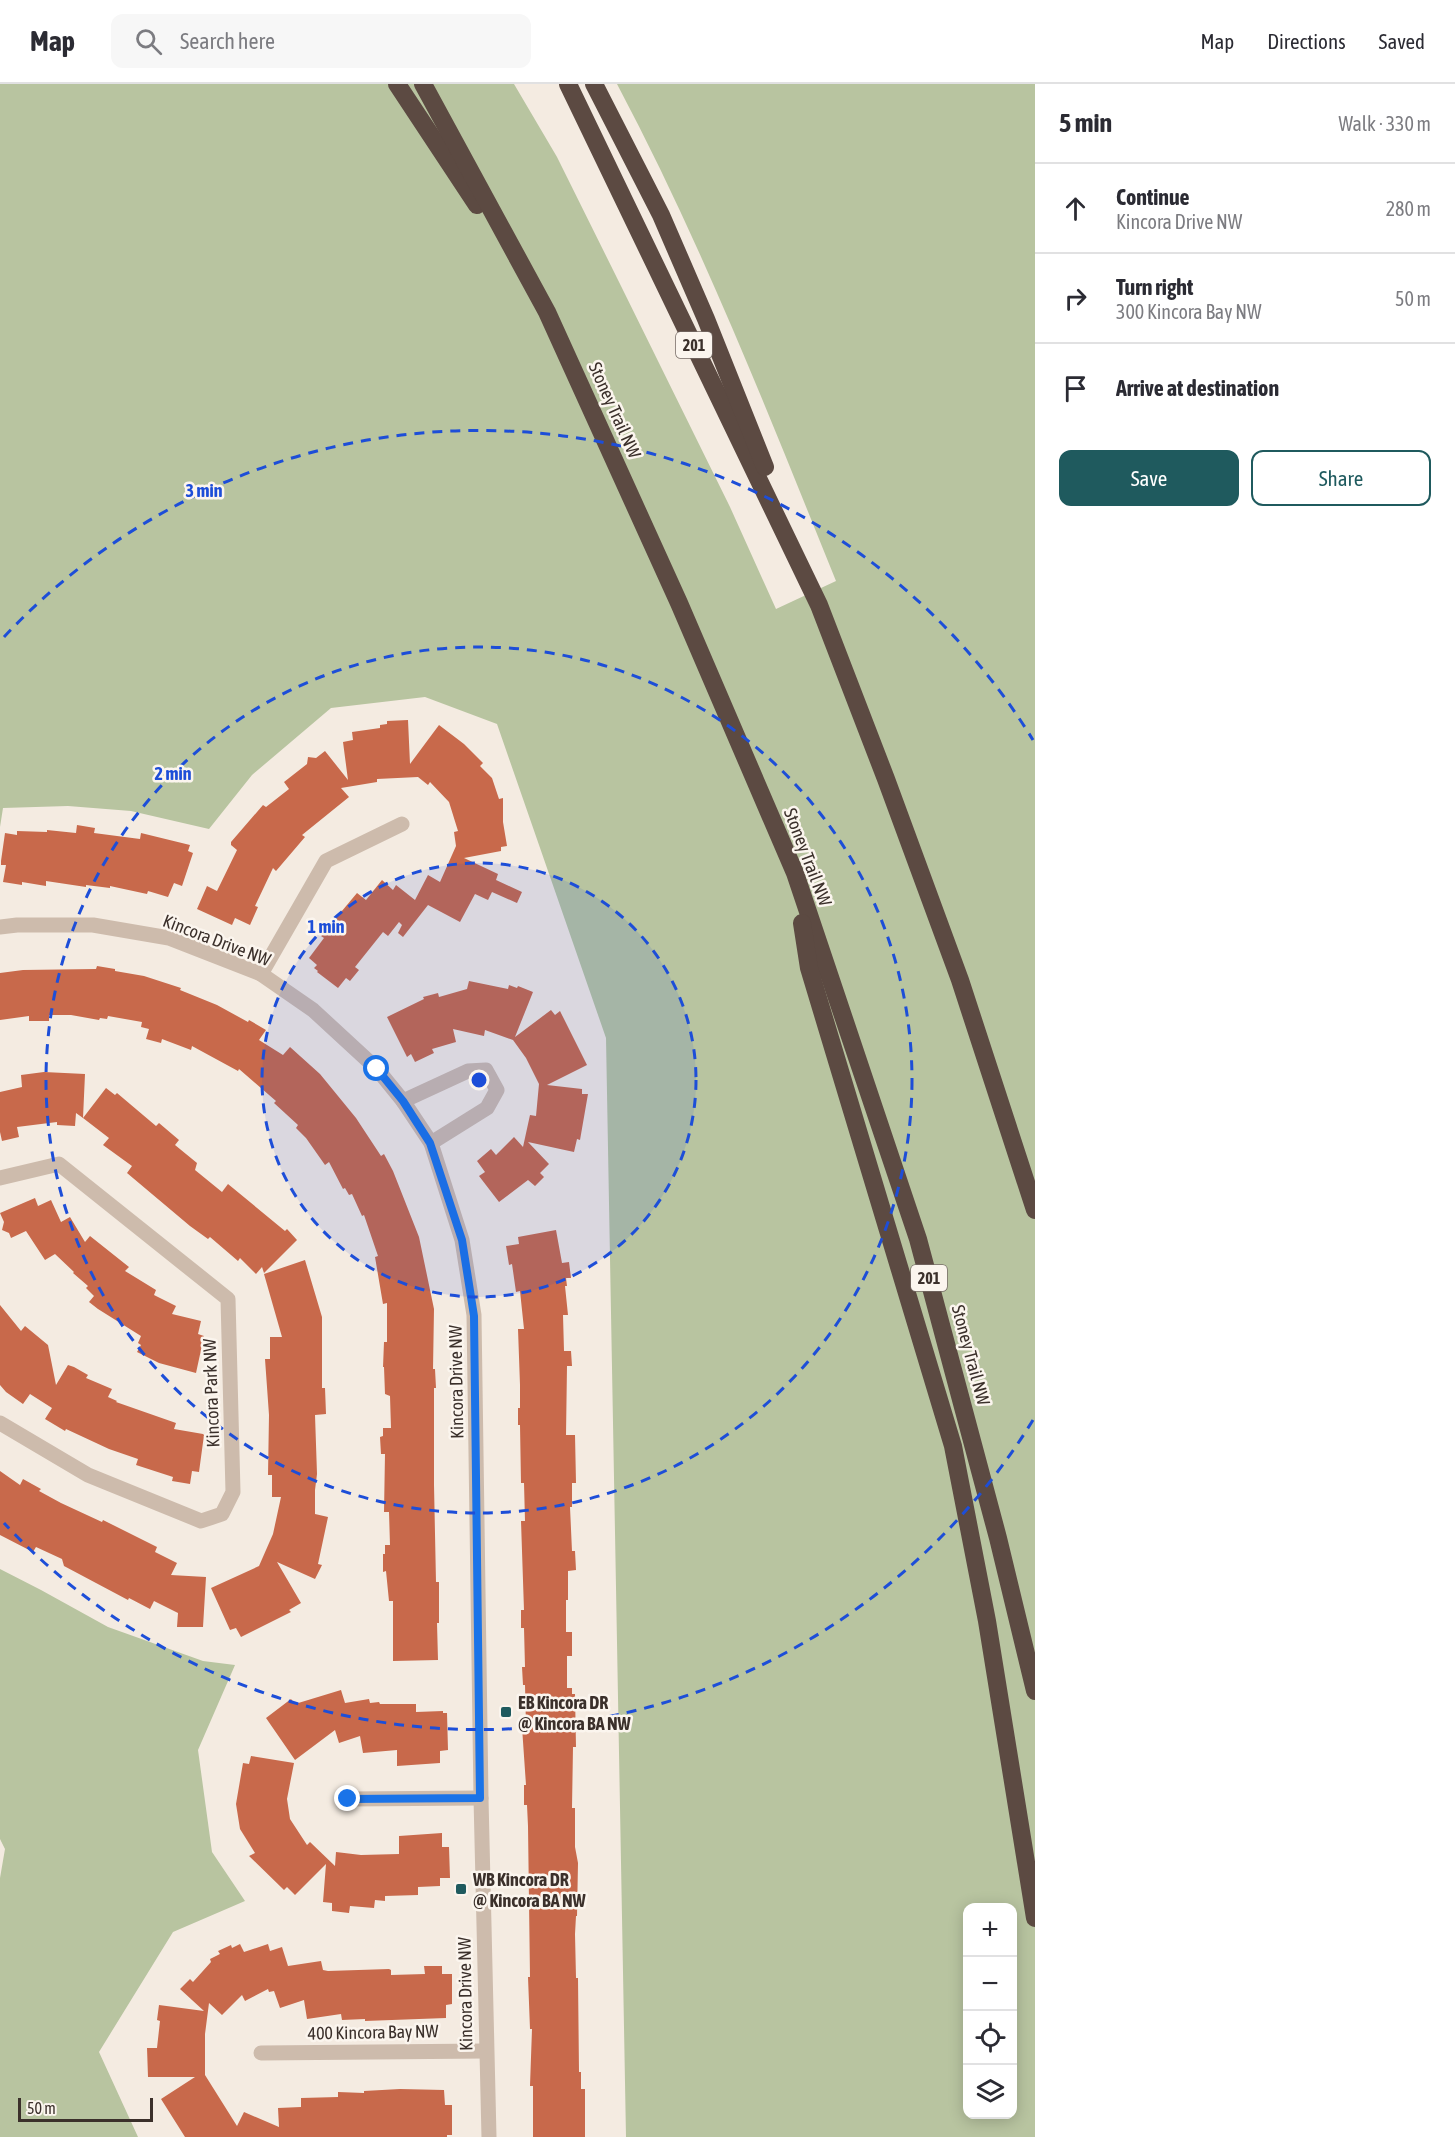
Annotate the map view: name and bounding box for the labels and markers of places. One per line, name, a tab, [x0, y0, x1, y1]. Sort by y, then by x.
centre of rings	[469, 1070, 489, 1090]
place label: EB Kincora DR @ Kincora BA NW	[518, 1692, 632, 1734]
marker: EB Kincora DR @ Kincora BA NW	[499, 1705, 513, 1719]
place label: WB Kincora DR @ Kincora BA NW	[472, 1869, 587, 1911]
marker: WB Kincora DR @ Kincora BA NW	[454, 1882, 468, 1896]

